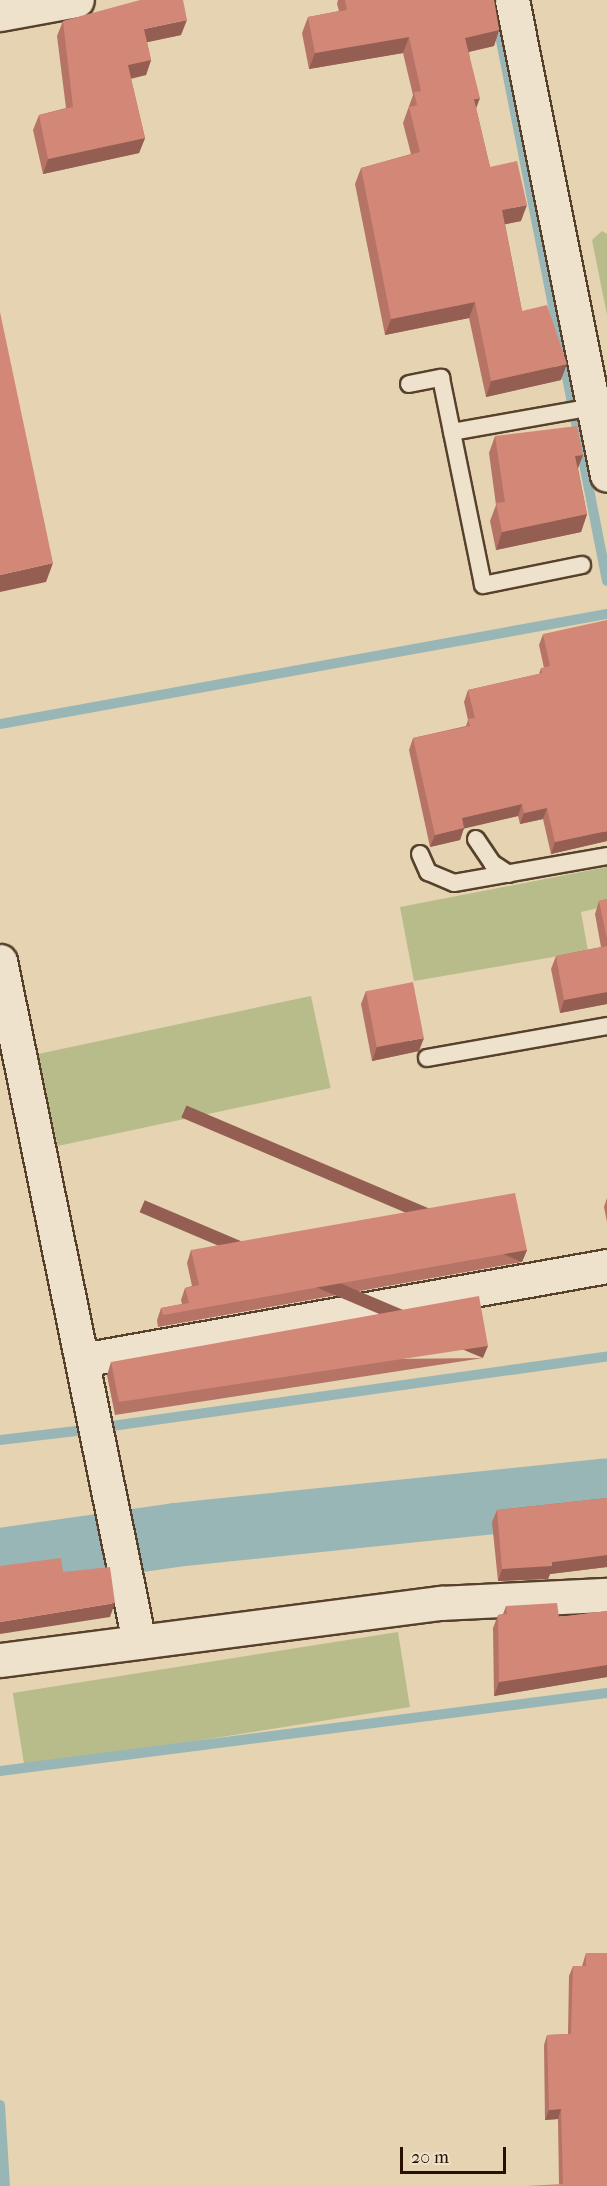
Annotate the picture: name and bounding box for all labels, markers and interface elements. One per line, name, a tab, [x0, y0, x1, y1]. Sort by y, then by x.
scale bar	[403, 2135, 510, 2173]
text: 20 m	[411, 2147, 449, 2168]

